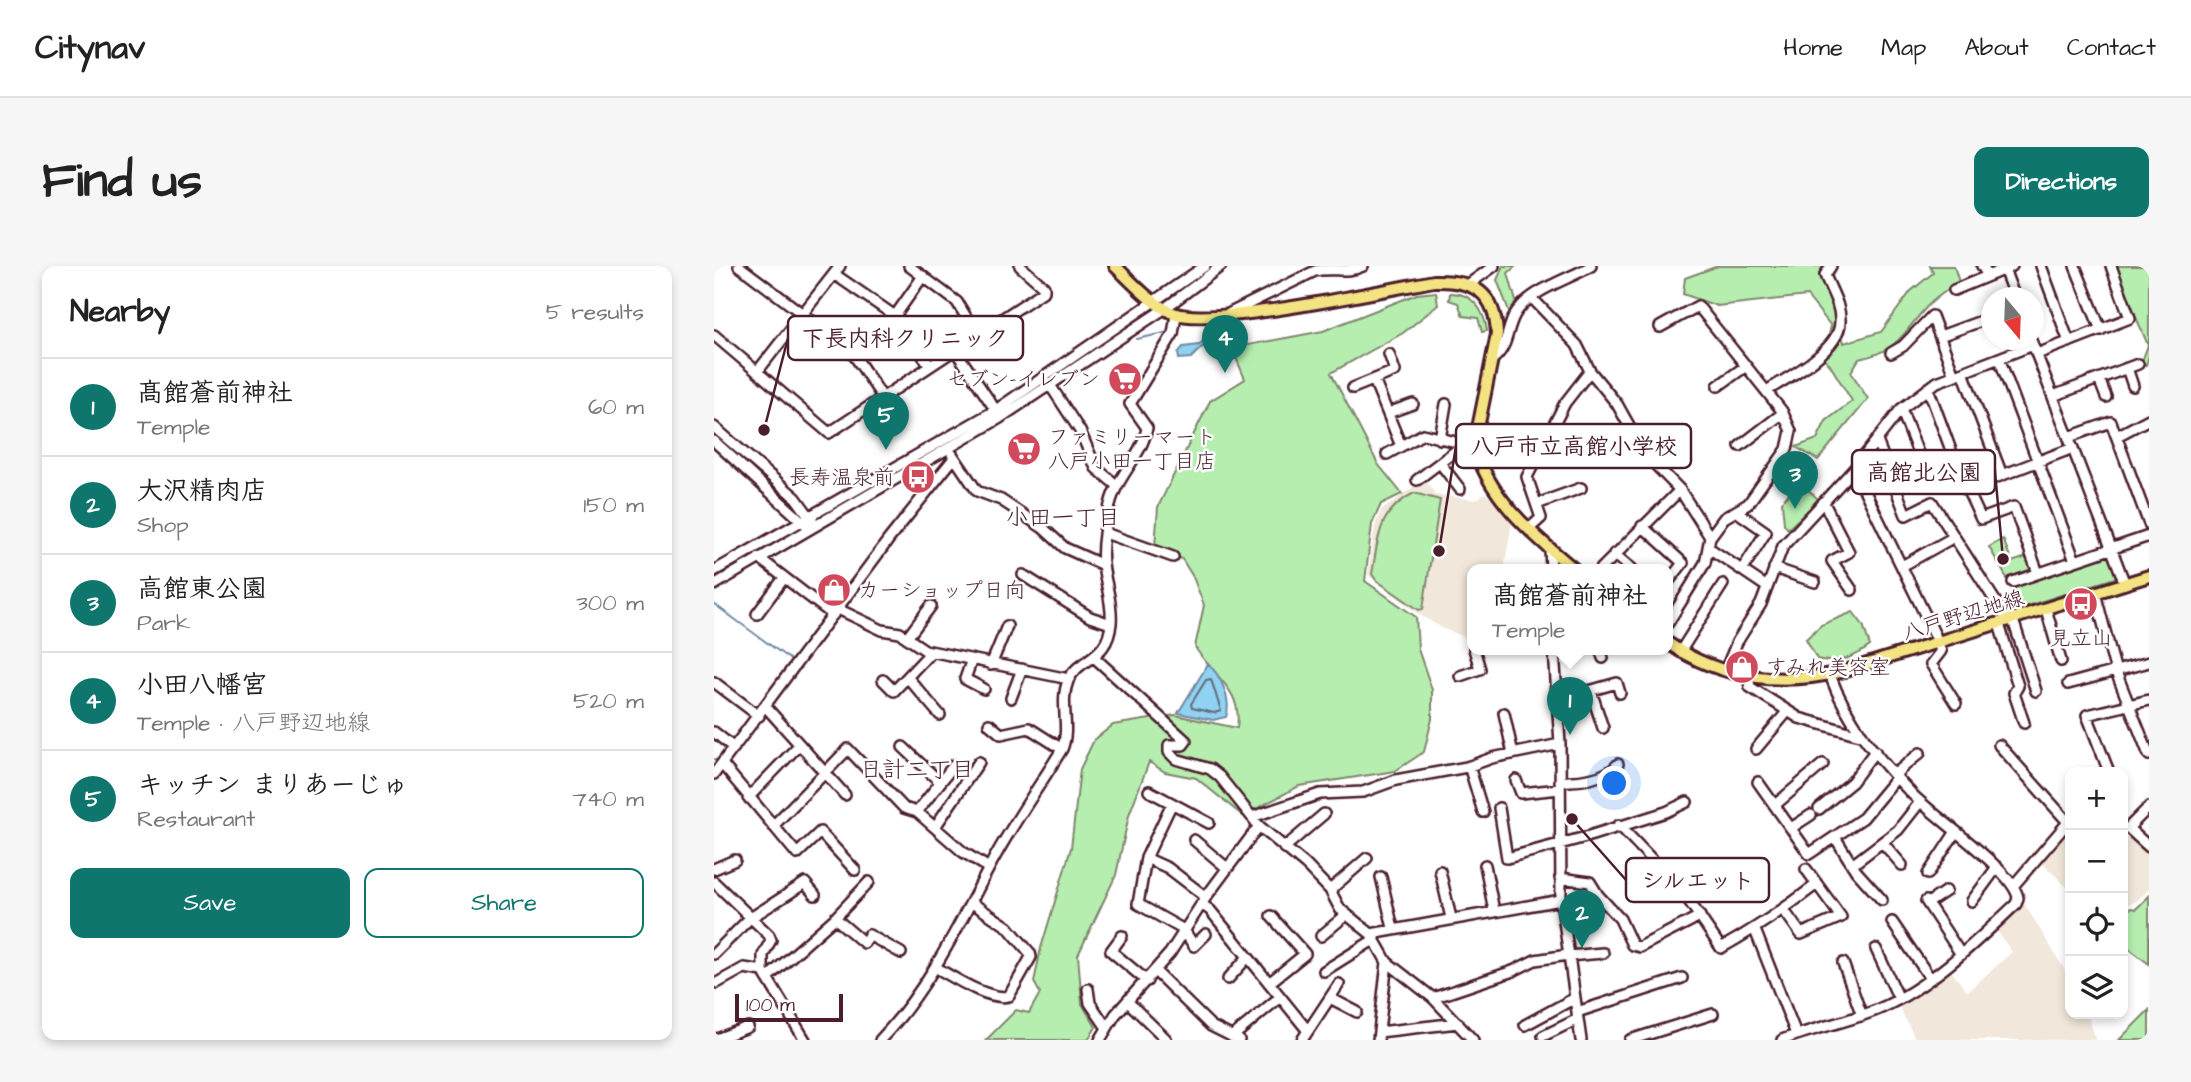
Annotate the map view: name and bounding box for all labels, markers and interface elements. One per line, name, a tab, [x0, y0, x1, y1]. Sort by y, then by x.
text: Citynav	[35, 25, 145, 71]
text: Home	[1783, 31, 1843, 65]
text: Map	[1881, 31, 1926, 65]
text: About	[1964, 31, 2029, 65]
text: Contact	[2067, 31, 2156, 65]
button: Directions	[1974, 147, 2149, 217]
text: Find us	[42, 148, 202, 216]
north arrow	[1981, 287, 2044, 350]
text: Nearby	[70, 291, 170, 333]
text: 5 results	[546, 296, 644, 328]
pin: 4	[1202, 315, 1248, 373]
callout: 下長内科クリニック	[788, 316, 1023, 360]
text: 下長内科クリニック	[802, 323, 1009, 355]
supermarket icon: セブン-イレブン	[1106, 360, 1144, 398]
place label: セブン-イレブン	[946, 365, 1100, 394]
text: 髙館蒼前神社	[137, 375, 293, 411]
text: 1	[92, 391, 94, 423]
text: 60 m	[588, 391, 644, 423]
pin: 5	[863, 392, 909, 450]
text: Temple	[137, 411, 211, 443]
place label: ファミリーマート 八戸小田一丁目店	[1048, 423, 1216, 476]
callout: 八戸市立高館小学校	[1456, 424, 1691, 468]
supermarket icon: ファミリーマート 八戸小田一丁目店	[1005, 430, 1043, 468]
text: 八戸市立高館小学校	[1471, 431, 1678, 463]
callout: 高館北公園	[1852, 450, 1995, 494]
pin: 3	[1772, 451, 1818, 509]
text: 高館北公園	[1867, 457, 1982, 489]
bus stop icon: 長寿温泉前	[899, 458, 937, 496]
place label: 長寿温泉前	[789, 463, 894, 492]
text: 大沢精肉店	[137, 473, 267, 509]
text: 2	[86, 489, 100, 521]
text: 150 m	[583, 489, 644, 521]
district label: 小田一丁目	[1006, 502, 1121, 534]
text: Shop	[137, 509, 189, 541]
popup	[1467, 564, 1673, 655]
text: 高館東公園	[137, 571, 267, 607]
shop icon: カーショップ日向	[815, 571, 853, 609]
place label: カーショップ日向	[858, 576, 1026, 605]
text: 髙館蒼前神社	[1492, 578, 1648, 614]
street label: 八戸野辺地線	[1899, 583, 2028, 648]
bus stop icon: 見立山	[2062, 585, 2100, 623]
text: 3	[87, 587, 99, 619]
text: 300 m	[576, 587, 644, 619]
text: Park	[137, 607, 190, 639]
text: Temple	[1492, 614, 1566, 646]
place label: 見立山	[2050, 624, 2113, 653]
shop icon: すみれ美容室	[1723, 648, 1761, 686]
place label: すみれ美容室	[1766, 653, 1890, 682]
text: 小田八幡宮	[137, 667, 267, 703]
pin: 1	[1547, 677, 1593, 735]
text: 4	[85, 685, 101, 717]
text: 520 m	[573, 685, 644, 717]
text: Temple · 八戸野辺地線	[137, 707, 370, 739]
district label: 日計二丁目	[860, 754, 975, 786]
your location	[1597, 766, 1631, 800]
text: キッチン まりあーじゅ	[137, 767, 408, 803]
map controls	[2065, 767, 2128, 1019]
button: +	[2065, 767, 2128, 830]
text: 5	[85, 783, 101, 815]
text: 740 m	[573, 783, 644, 815]
text: Restaurant	[137, 803, 255, 835]
button: −	[2065, 830, 2128, 893]
callout: シルエット	[1626, 858, 1769, 902]
text: シルエット	[1641, 865, 1755, 897]
button: Save	[70, 868, 350, 938]
button: Share	[364, 868, 644, 938]
pin: 2	[1559, 890, 1605, 948]
button: locate	[2065, 893, 2128, 956]
button: layers	[2065, 956, 2128, 1019]
scale bar	[735, 991, 844, 1023]
text: 100 m	[746, 992, 795, 1019]

